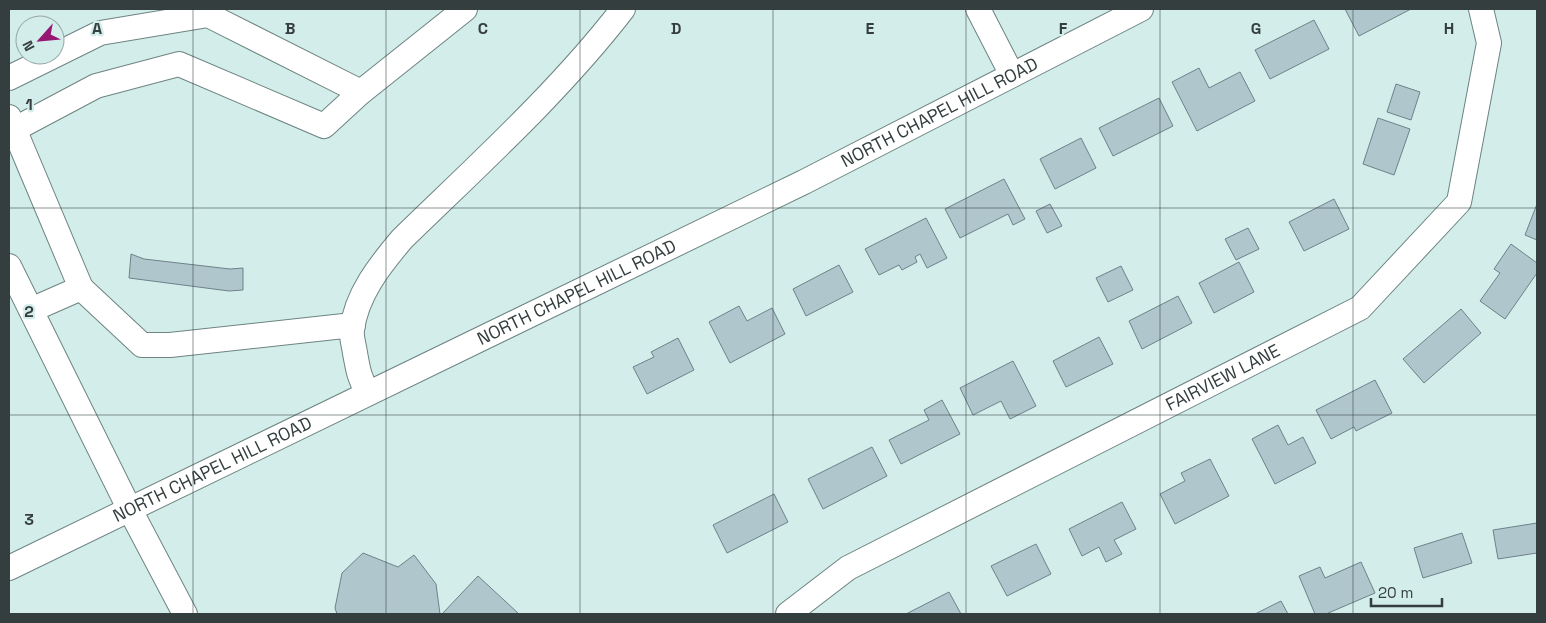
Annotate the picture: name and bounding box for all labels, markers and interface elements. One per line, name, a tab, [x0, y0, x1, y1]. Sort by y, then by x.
north arrow	[15, 15, 65, 65]
text: A	[92, 18, 102, 39]
text: B	[285, 18, 295, 39]
text: C	[478, 18, 488, 39]
text: D	[671, 18, 681, 39]
text: E	[866, 18, 875, 39]
text: F	[1059, 18, 1068, 39]
text: G	[1251, 18, 1261, 39]
text: H	[1444, 18, 1454, 39]
text: N	[18, 38, 39, 54]
street label: NORTH CHAPEL HILL ROAD	[837, 52, 1042, 172]
text: 1	[25, 94, 33, 115]
street label: NORTH CHAPEL HILL ROAD	[473, 234, 680, 350]
text: 2	[24, 301, 34, 322]
street label: FAIRVIEW LANE	[1162, 339, 1284, 416]
street label: NORTH CHAPEL HILL ROAD	[109, 411, 315, 527]
text: 3	[24, 509, 34, 530]
scale bar	[1371, 576, 1442, 608]
text: 20 m	[1378, 583, 1413, 602]

